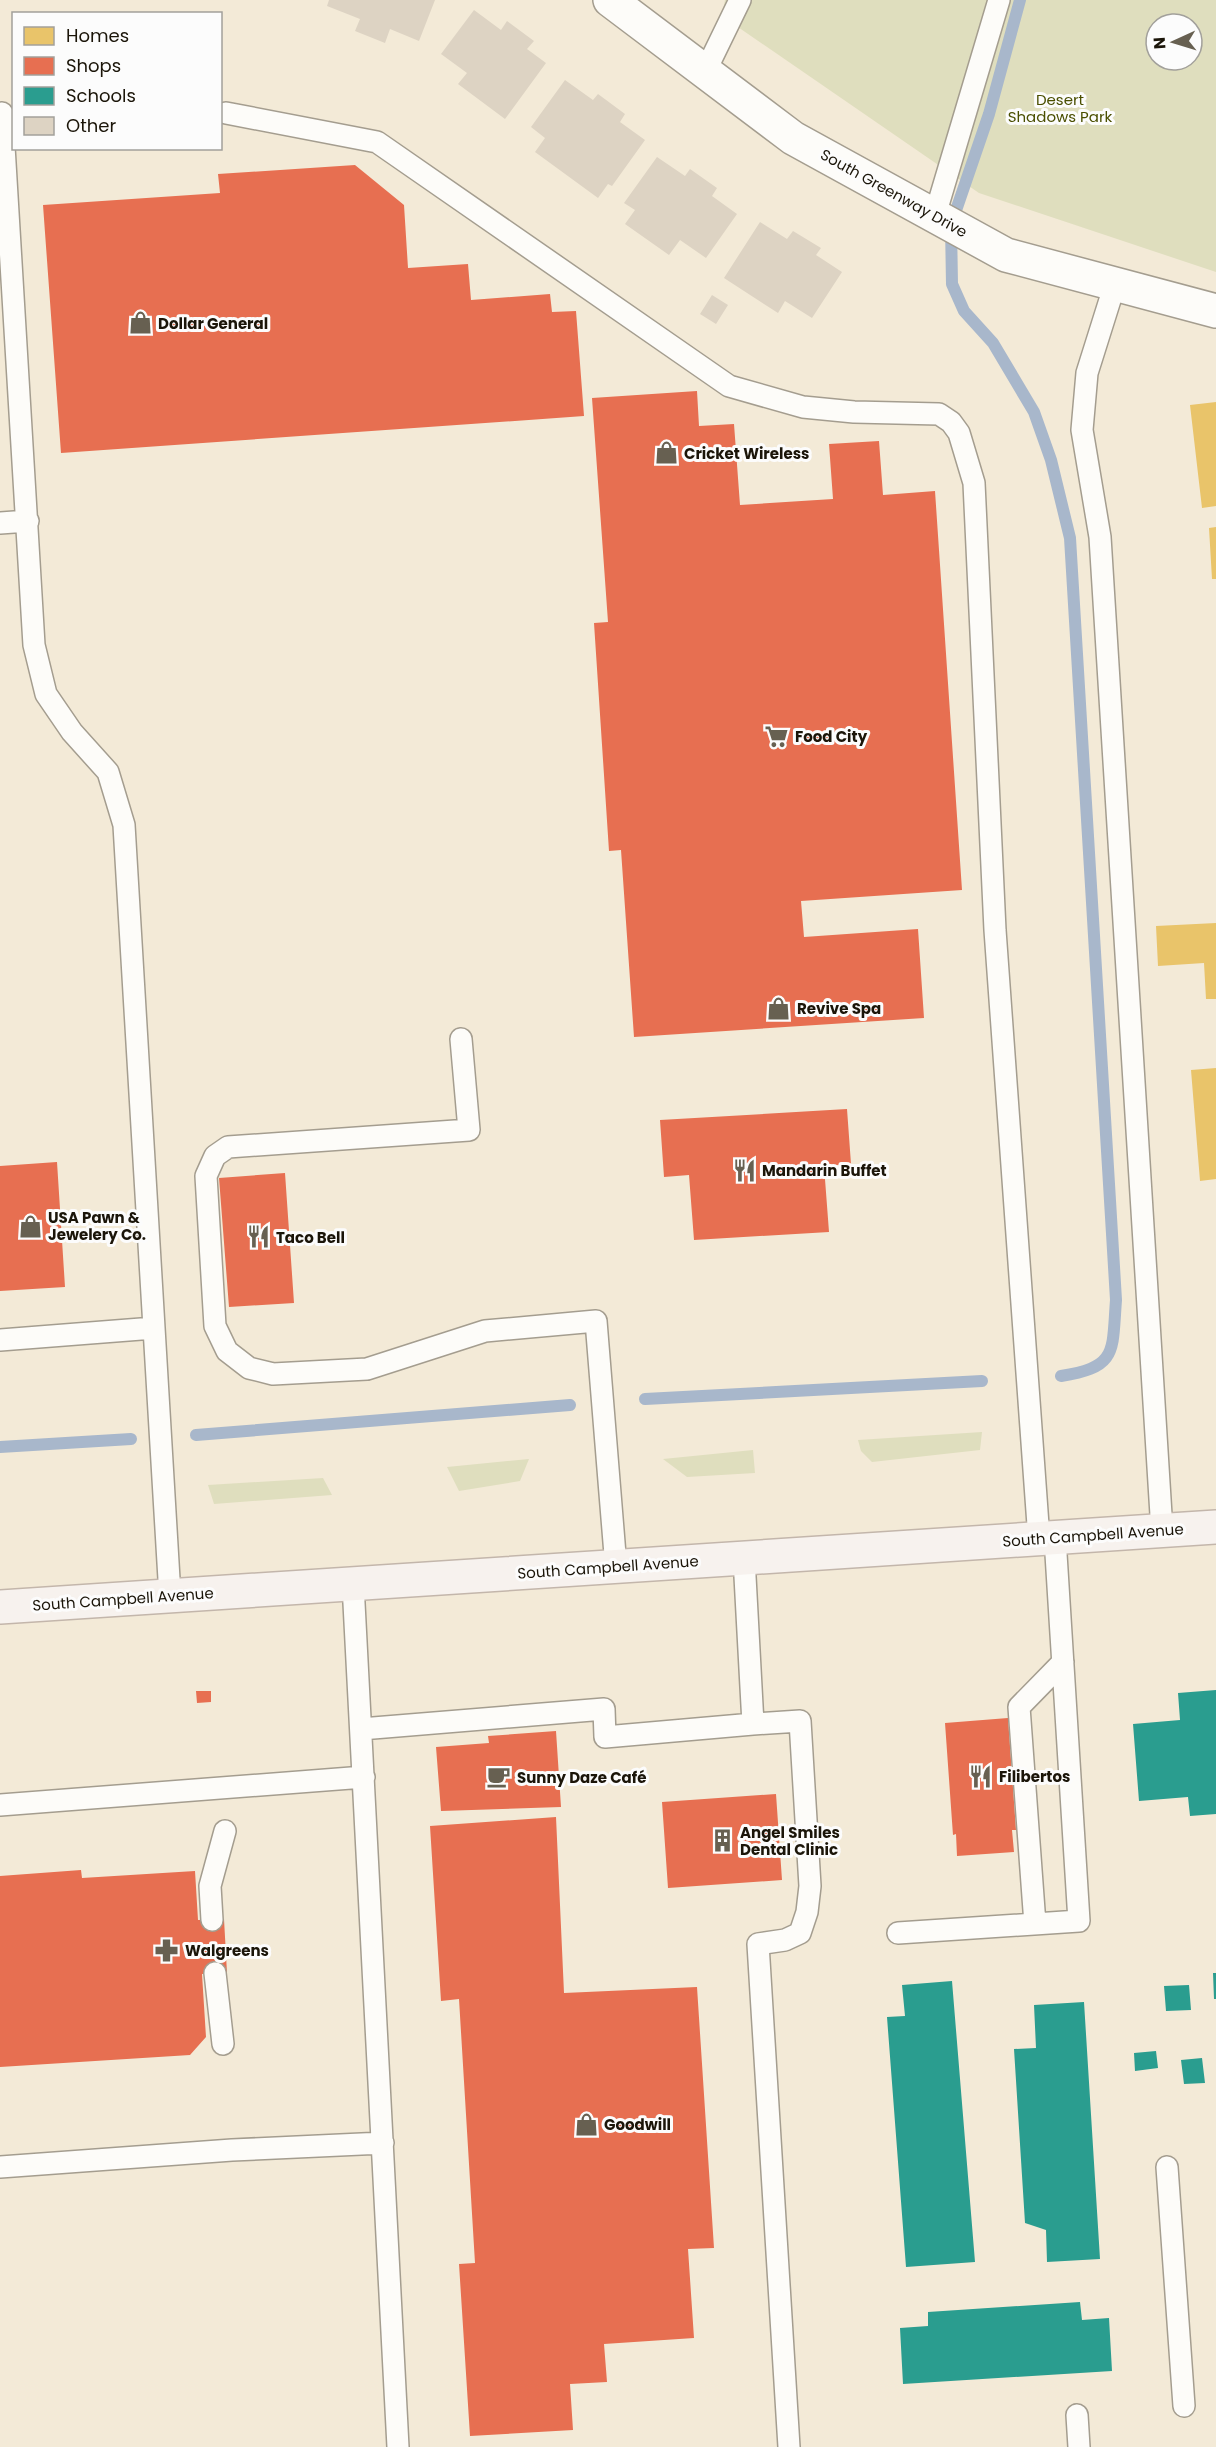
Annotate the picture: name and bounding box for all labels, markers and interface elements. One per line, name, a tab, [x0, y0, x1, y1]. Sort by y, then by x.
legend	[12, 12, 222, 150]
north arrow	[1144, 12, 1204, 72]
text: Homes	[66, 23, 129, 48]
text: N	[1148, 36, 1171, 50]
text: Shops	[66, 53, 121, 78]
text: Schools	[66, 83, 136, 108]
park label: Desert Shadows Park	[1008, 89, 1113, 127]
text: Other	[66, 113, 116, 138]
street label: South Greenway Drive	[817, 144, 971, 242]
shop icon: Dollar General	[127, 310, 153, 336]
place label: Dollar General	[158, 313, 268, 334]
shop icon: Cricket Wireless	[653, 440, 679, 466]
place label: Cricket Wireless	[684, 443, 809, 464]
supermarket icon: Food City	[764, 723, 790, 749]
place label: Food City	[795, 726, 868, 747]
shop icon: Revive Spa	[766, 995, 792, 1021]
place label: Revive Spa	[797, 998, 881, 1019]
restaurant icon: Mandarin Buffet	[731, 1157, 757, 1183]
place label: Mandarin Buffet	[762, 1160, 887, 1181]
place label: USA Pawn & Jewelery Co.	[48, 1207, 146, 1245]
shop icon: USA Pawn & Jewelery Co.	[17, 1213, 43, 1239]
restaurant icon: Taco Bell	[245, 1224, 271, 1250]
place label: Taco Bell	[276, 1227, 345, 1248]
street label: South Campbell Avenue	[1002, 1518, 1184, 1552]
street label: South Campbell Avenue	[517, 1550, 699, 1584]
street label: South Campbell Avenue	[32, 1582, 214, 1616]
restaurant icon: Filibertos	[968, 1763, 994, 1789]
cafe icon: Sunny Daze Café	[486, 1764, 512, 1790]
place label: Filibertos	[999, 1766, 1070, 1787]
place label: Sunny Daze Café	[517, 1767, 646, 1788]
place label: Angel Smiles Dental Clinic	[740, 1822, 840, 1860]
building icon: Angel Smiles Dental Clinic	[709, 1828, 735, 1854]
pharmacy icon: Walgreens	[154, 1937, 180, 1963]
place label: Walgreens	[185, 1940, 269, 1961]
shop icon: Goodwill	[573, 2111, 599, 2137]
place label: Goodwill	[604, 2114, 671, 2135]

